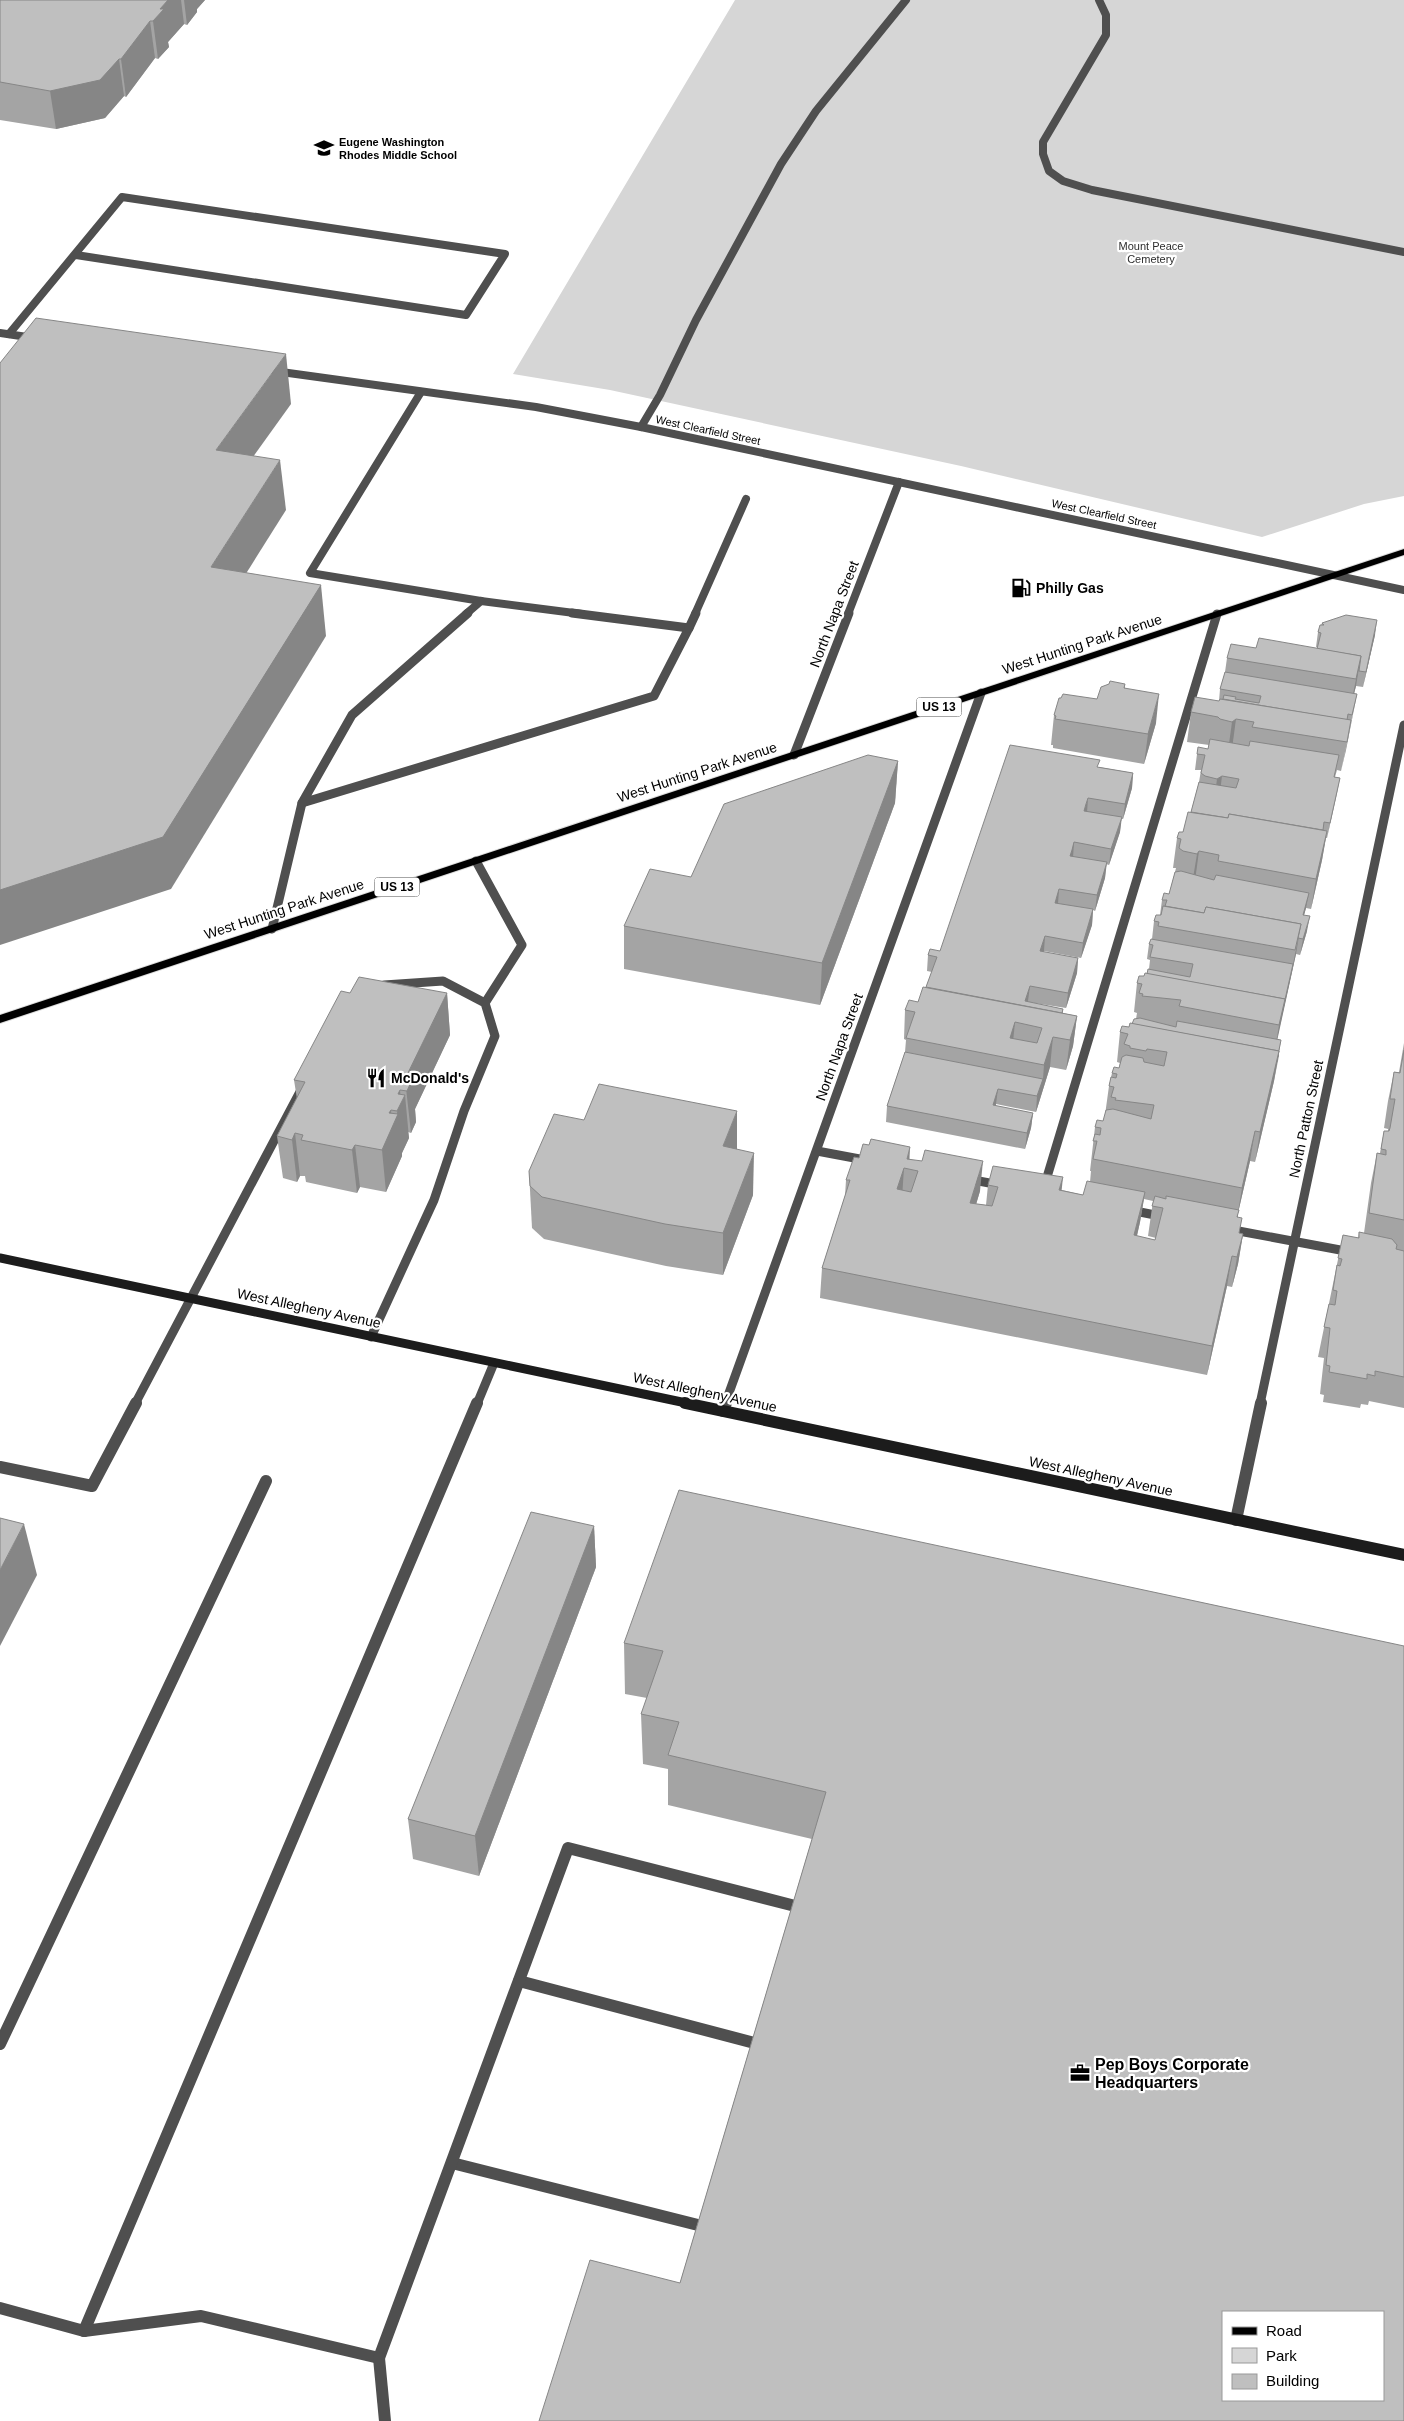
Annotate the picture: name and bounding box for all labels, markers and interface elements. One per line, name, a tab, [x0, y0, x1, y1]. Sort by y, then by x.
place label: Eugene Washington Rhodes Middle School	[339, 136, 457, 161]
school or university icon: Eugene Washington Rhodes Middle School	[313, 137, 335, 159]
park label: Mount Peace Cemetery	[1119, 240, 1183, 265]
street label: West Clearfield Street	[655, 413, 761, 447]
street label: West Clearfield Street	[1051, 497, 1157, 531]
street label: North Napa Street	[806, 558, 862, 670]
fuel station icon: Philly Gas	[1010, 577, 1032, 599]
place label: Philly Gas	[1036, 580, 1104, 596]
street label: West Hunting Park Avenue	[1000, 611, 1164, 677]
road number: US 13	[916, 698, 962, 716]
street label: West Hunting Park Avenue	[615, 739, 779, 805]
street label: West Hunting Park Avenue	[202, 876, 366, 942]
road number: US 13	[374, 878, 420, 896]
street label: North Napa Street	[812, 991, 866, 1103]
street label: North Patton Street	[1286, 1059, 1326, 1179]
restaurant icon: McDonald's	[365, 1067, 387, 1089]
place label: McDonald's	[391, 1070, 469, 1086]
street label: West Allegheny Avenue	[236, 1285, 383, 1331]
street label: West Allegheny Avenue	[632, 1369, 779, 1415]
street label: West Allegheny Avenue	[1028, 1453, 1175, 1499]
place label: Pep Boys Corporate Headquarters	[1095, 2056, 1249, 2091]
office icon: Pep Boys Corporate Headquarters	[1069, 2062, 1091, 2084]
legend	[1222, 2311, 1384, 2401]
text: Road	[1266, 2322, 1302, 2339]
text: Park	[1266, 2347, 1297, 2364]
text: Building	[1266, 2372, 1319, 2389]

